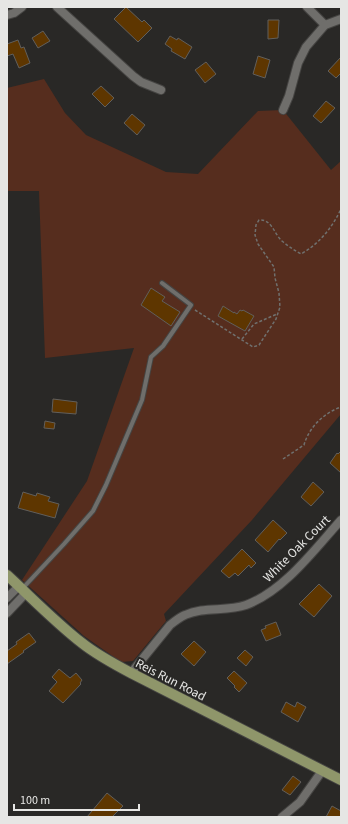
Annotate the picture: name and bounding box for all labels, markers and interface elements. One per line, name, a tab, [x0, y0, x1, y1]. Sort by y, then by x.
street label: White Oak Court	[259, 511, 335, 586]
street label: Reis Run Road	[132, 654, 209, 705]
scale bar	[14, 786, 139, 812]
text: 100 m	[20, 792, 50, 809]

